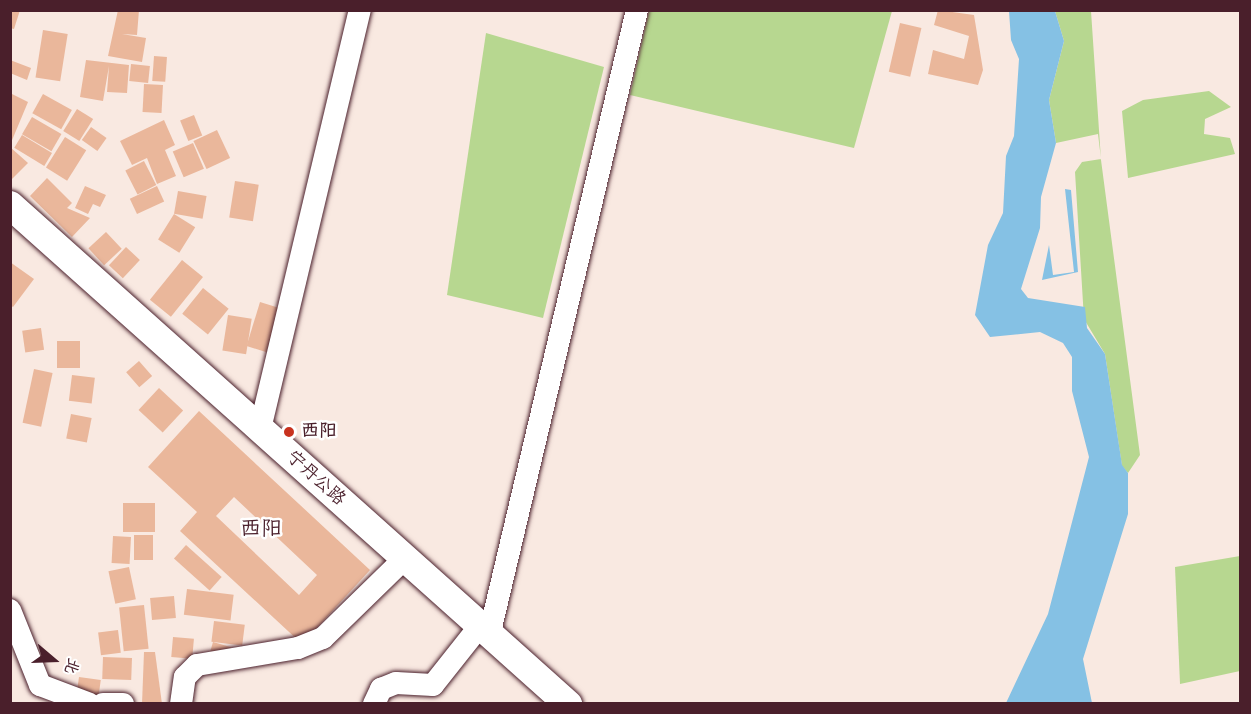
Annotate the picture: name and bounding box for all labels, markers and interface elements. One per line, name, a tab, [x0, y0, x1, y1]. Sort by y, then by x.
place label: 西阳	[301, 421, 337, 443]
marker: 西阳	[282, 425, 296, 439]
street label: 宁丹公路	[281, 447, 349, 511]
district label: 西阳	[240, 517, 282, 543]
north arrow	[24, 630, 84, 690]
text: 北	[57, 654, 86, 678]

